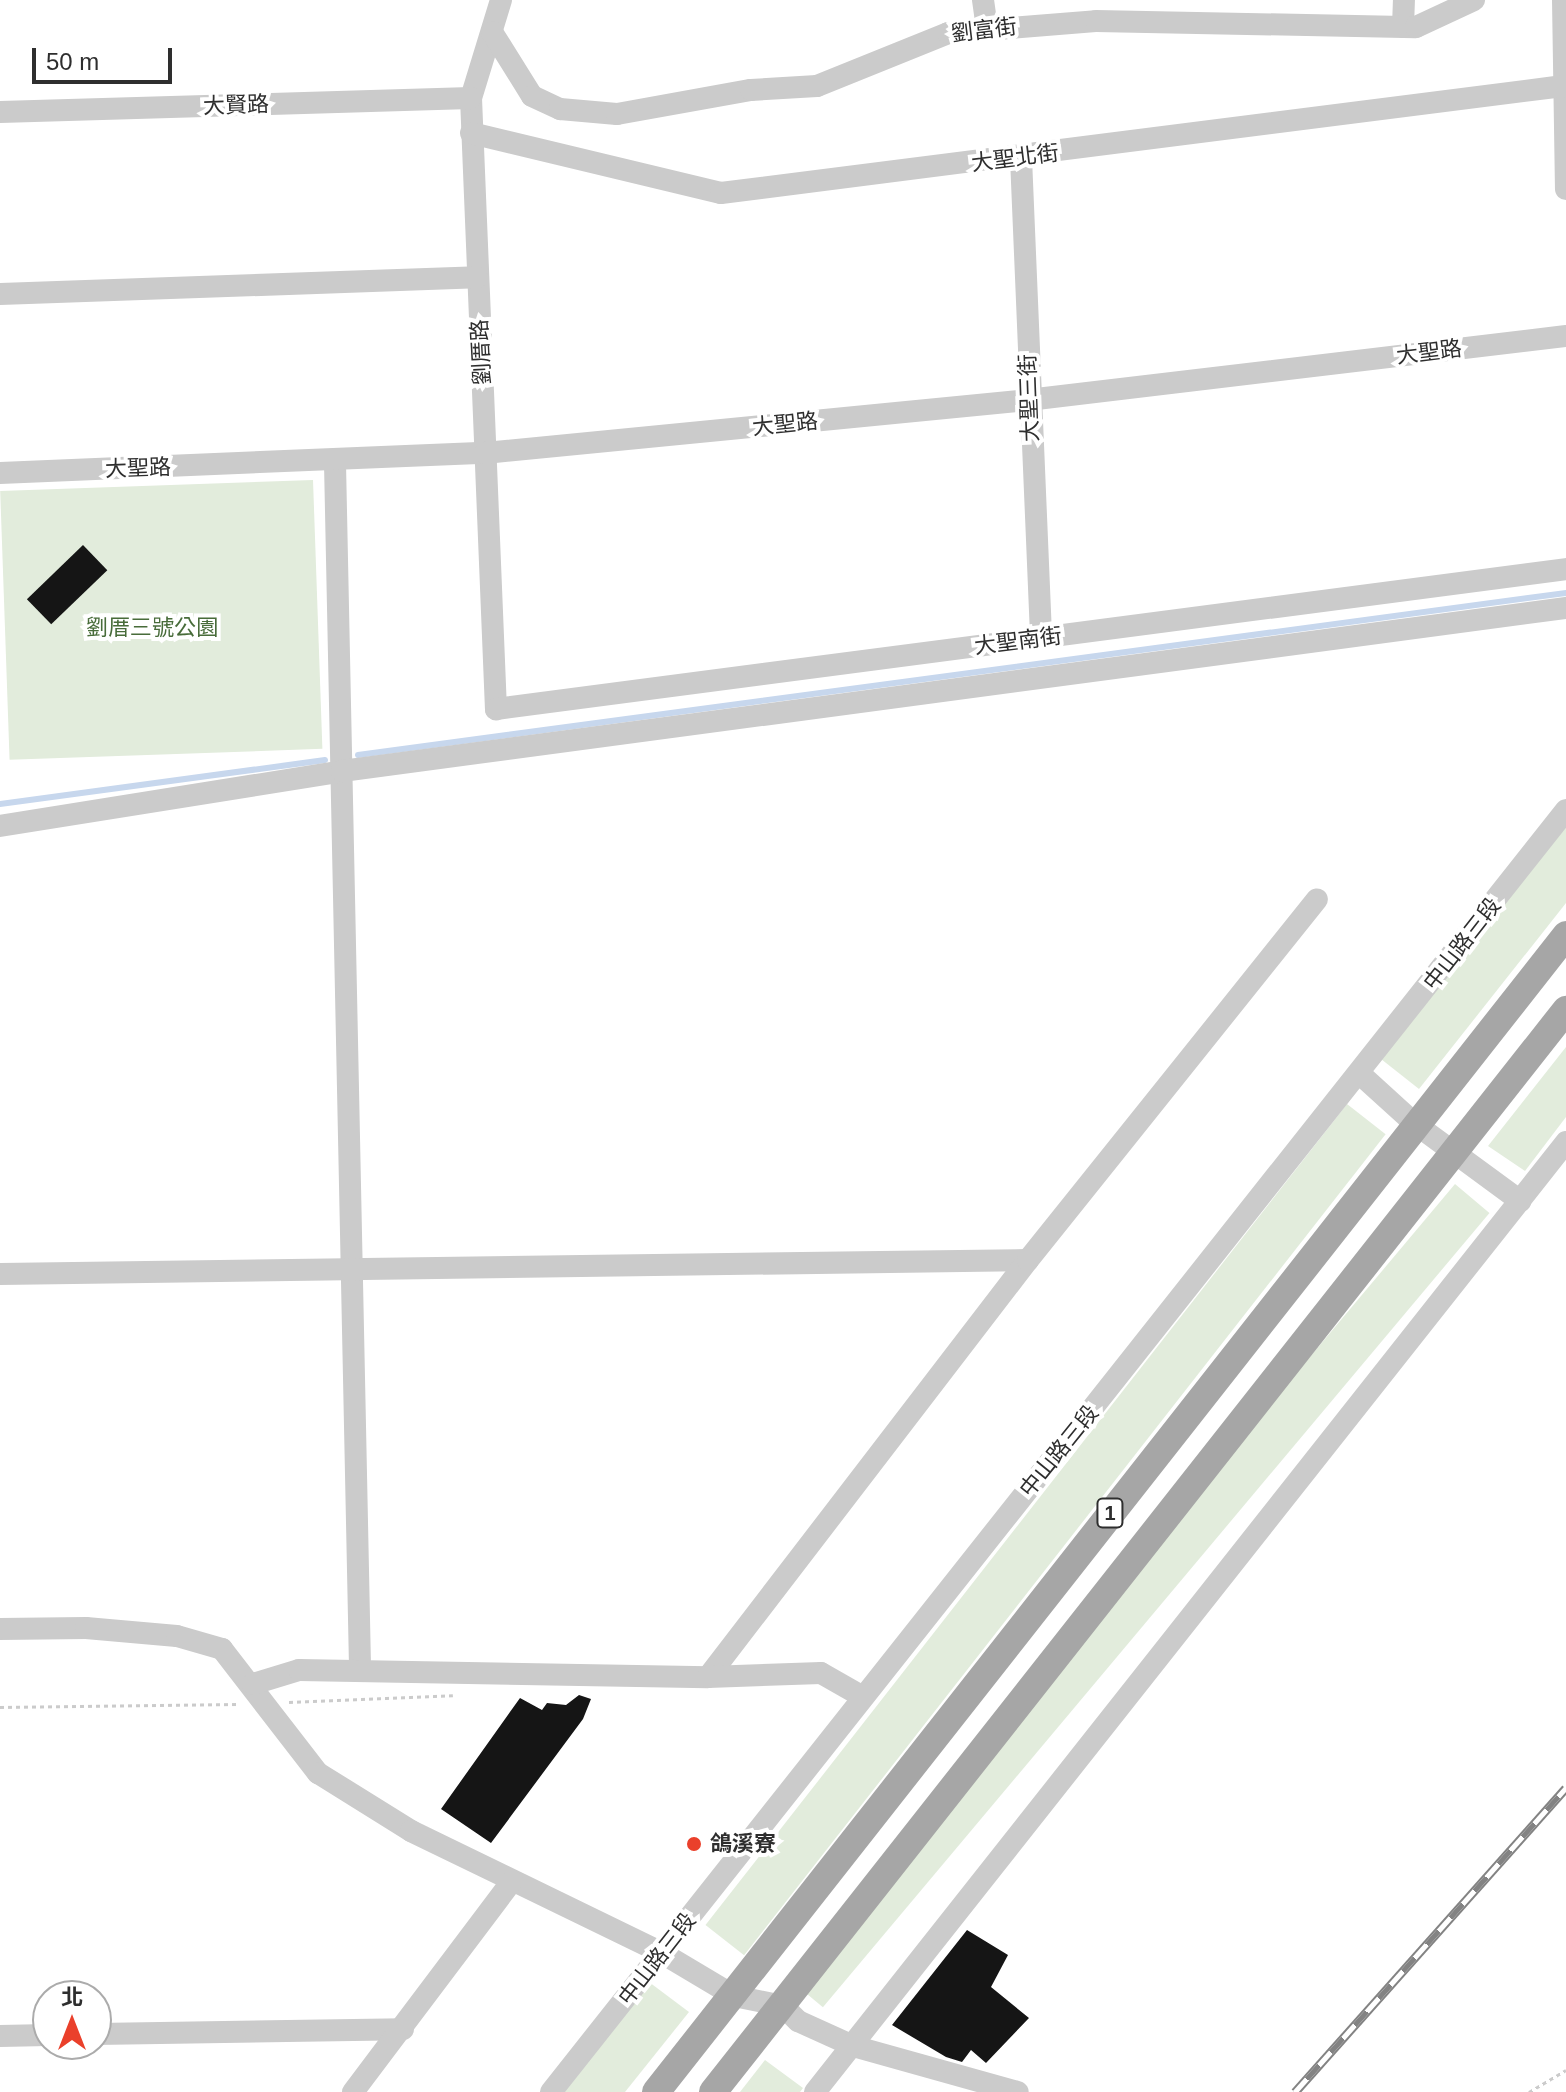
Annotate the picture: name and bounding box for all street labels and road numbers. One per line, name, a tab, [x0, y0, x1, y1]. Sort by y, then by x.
street label: 劉富街	[950, 13, 1018, 47]
street label: 大賢路	[203, 91, 269, 119]
street label: 大聖北街	[970, 140, 1060, 176]
street label: 劉厝路	[466, 318, 496, 386]
street label: 大聖路	[1395, 335, 1463, 369]
street label: 大聖三街	[1014, 354, 1044, 442]
street label: 大聖路	[751, 407, 819, 441]
street label: 大聖路	[105, 454, 171, 482]
street label: 大聖南街	[973, 623, 1063, 659]
street label: 中山路三段	[1418, 893, 1506, 995]
street label: 中山路三段	[1014, 1400, 1104, 1502]
road number: 1	[1096, 1497, 1124, 1529]
street label: 中山路三段	[613, 1908, 701, 2010]

